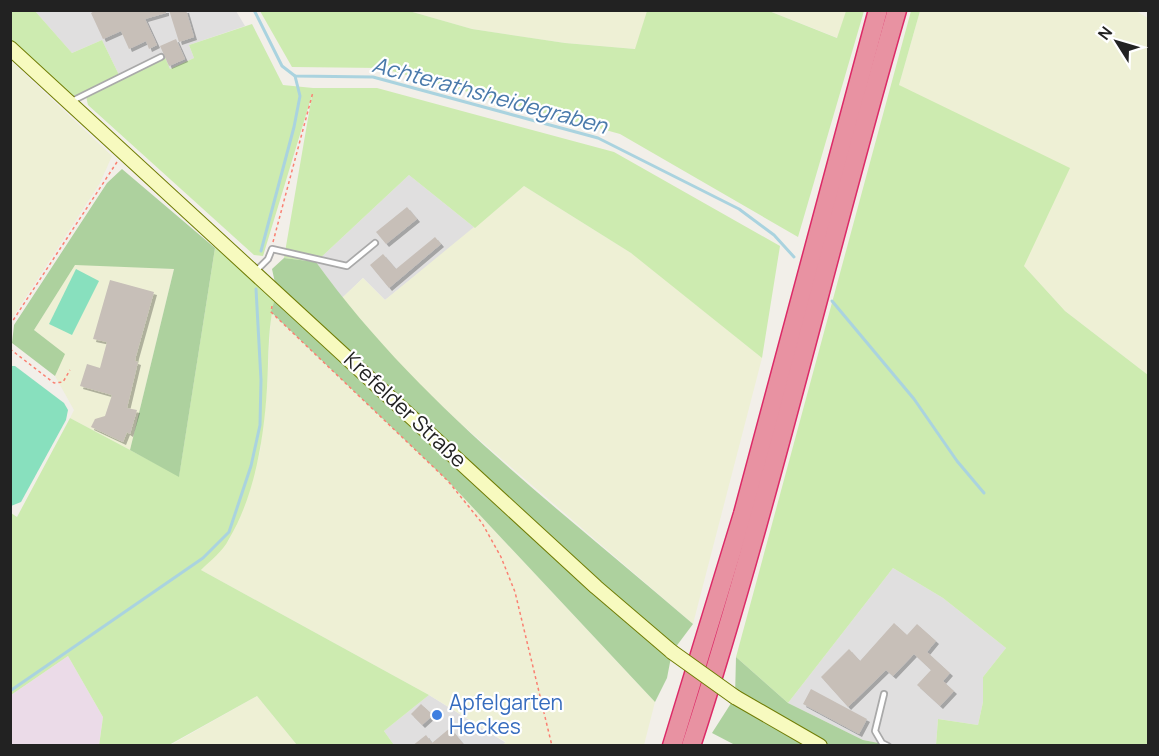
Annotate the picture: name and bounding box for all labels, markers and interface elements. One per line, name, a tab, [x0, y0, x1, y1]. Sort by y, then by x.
north arrow	[1087, 12, 1147, 72]
text: N	[1093, 22, 1117, 44]
water label: Achterathsheidegraben	[369, 49, 612, 141]
street label: Krefelder Straße	[338, 345, 473, 473]
place label: Apfelgarten Heckes	[449, 688, 563, 740]
marker: Apfelgarten Heckes	[430, 708, 444, 722]

